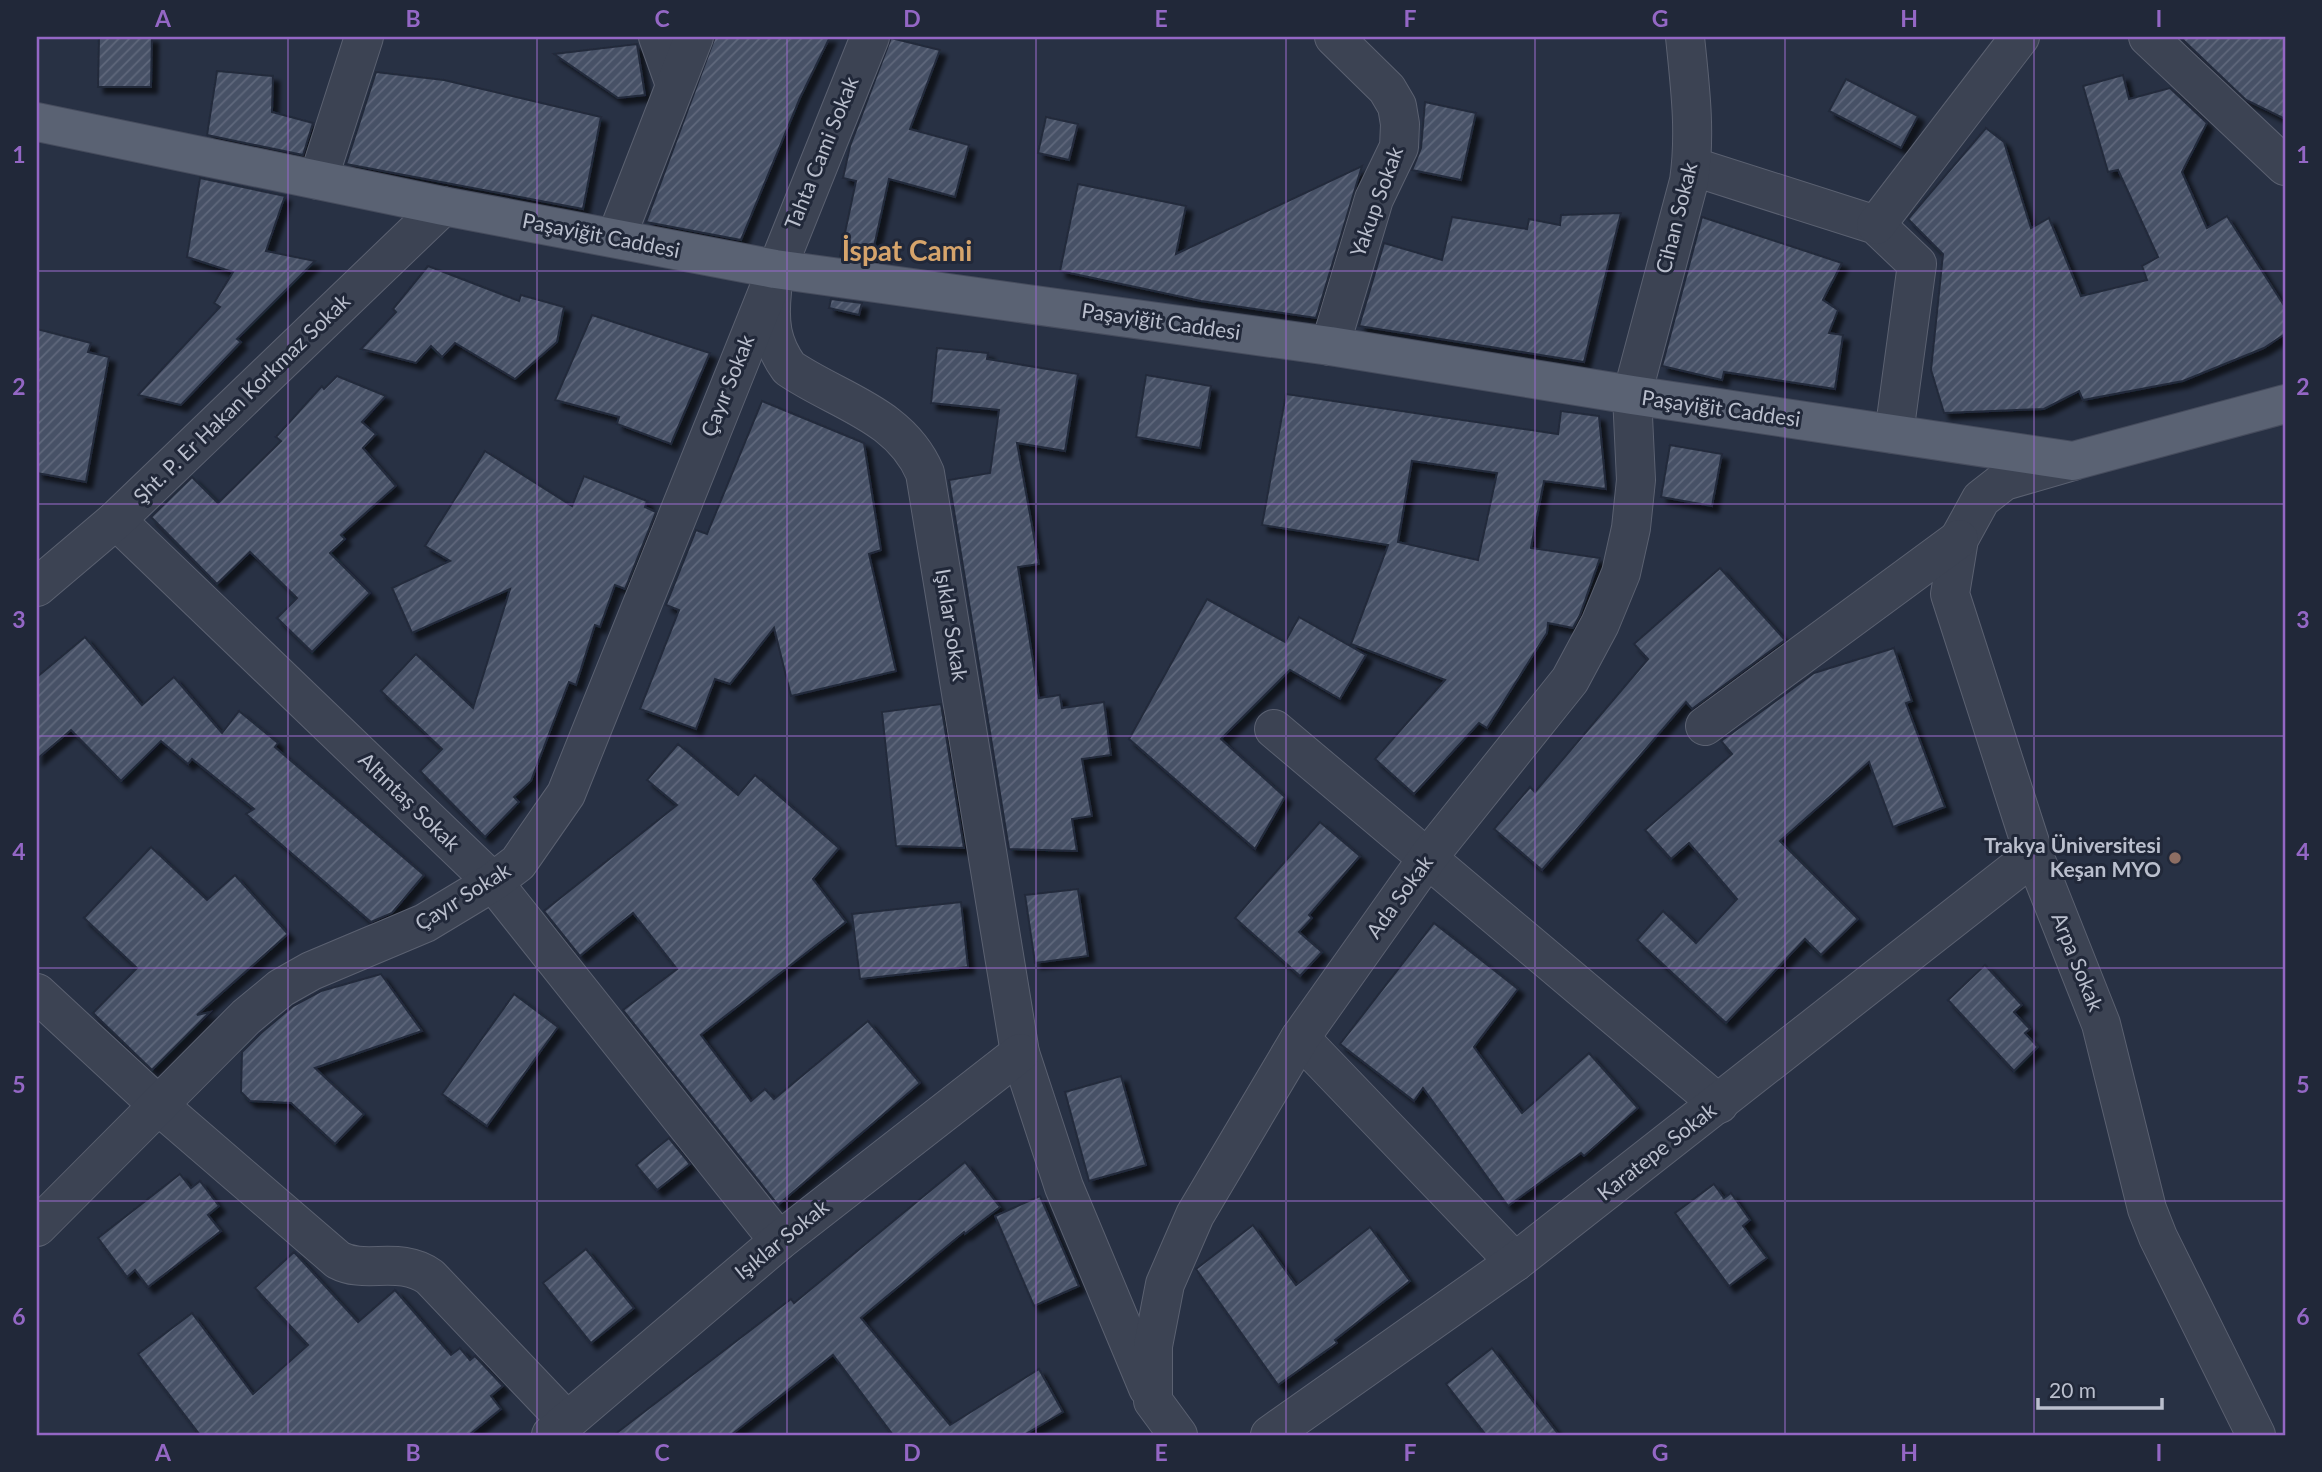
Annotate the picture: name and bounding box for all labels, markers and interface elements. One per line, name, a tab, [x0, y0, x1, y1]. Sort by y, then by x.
text: A	[154, 4, 172, 32]
text: B	[405, 4, 421, 32]
text: C	[654, 4, 670, 32]
text: D	[903, 4, 921, 32]
text: E	[1154, 4, 1168, 32]
text: F	[1403, 4, 1417, 32]
text: G	[1652, 4, 1668, 32]
text: H	[1900, 4, 1918, 32]
text: I	[2156, 4, 2162, 32]
street label: Tahta Cami Sokak	[779, 72, 863, 232]
text: 1	[12, 140, 26, 168]
text: 1	[2296, 140, 2310, 168]
street label: Yakup Sokak	[1344, 143, 1407, 260]
street label: Cihan Sokak	[1650, 159, 1701, 276]
street label: Paşayiğit Caddesi	[520, 207, 682, 262]
district label: İspat Cami	[842, 233, 972, 267]
street label: Şht. P. Er Hakan Korkmaz Sokak	[128, 288, 355, 508]
street label: Paşayiğit Caddesi	[1080, 297, 1242, 344]
street label: Çayır Sokak	[695, 331, 758, 440]
text: 2	[12, 372, 26, 400]
text: 2	[2296, 372, 2310, 400]
street label: Paşayiğit Caddesi	[1640, 384, 1802, 431]
street label: Işıklar Sokak	[931, 567, 974, 683]
text: 3	[12, 605, 26, 633]
text: 3	[2296, 605, 2310, 633]
street label: Altıntaş Sokak	[354, 746, 466, 856]
place label: Trakya Üniversitesi Keşan MYO	[1984, 832, 2161, 881]
text: 4	[12, 837, 26, 865]
text: 4	[2296, 837, 2310, 865]
street label: Ada Sokak	[1360, 849, 1437, 943]
marker: Trakya Üniversitesi Keşan MYO	[2167, 850, 2183, 866]
street label: Çayır Sokak	[410, 856, 515, 935]
street label: Arpa Sokak	[2047, 908, 2110, 1015]
text: 5	[12, 1070, 26, 1098]
text: 5	[2296, 1070, 2310, 1098]
street label: Karatepe Sokak	[1592, 1096, 1721, 1205]
street label: Işıklar Sokak	[729, 1193, 833, 1284]
text: 6	[12, 1302, 26, 1330]
text: 6	[2296, 1302, 2310, 1330]
scale bar	[2038, 1367, 2163, 1411]
text: 20 m	[2049, 1377, 2096, 1402]
text: A	[154, 1438, 172, 1466]
text: B	[405, 1438, 421, 1466]
text: C	[654, 1438, 670, 1466]
text: D	[903, 1438, 921, 1466]
text: E	[1154, 1438, 1168, 1466]
text: F	[1403, 1438, 1417, 1466]
text: G	[1652, 1438, 1668, 1466]
text: H	[1900, 1438, 1918, 1466]
text: I	[2156, 1438, 2162, 1466]

